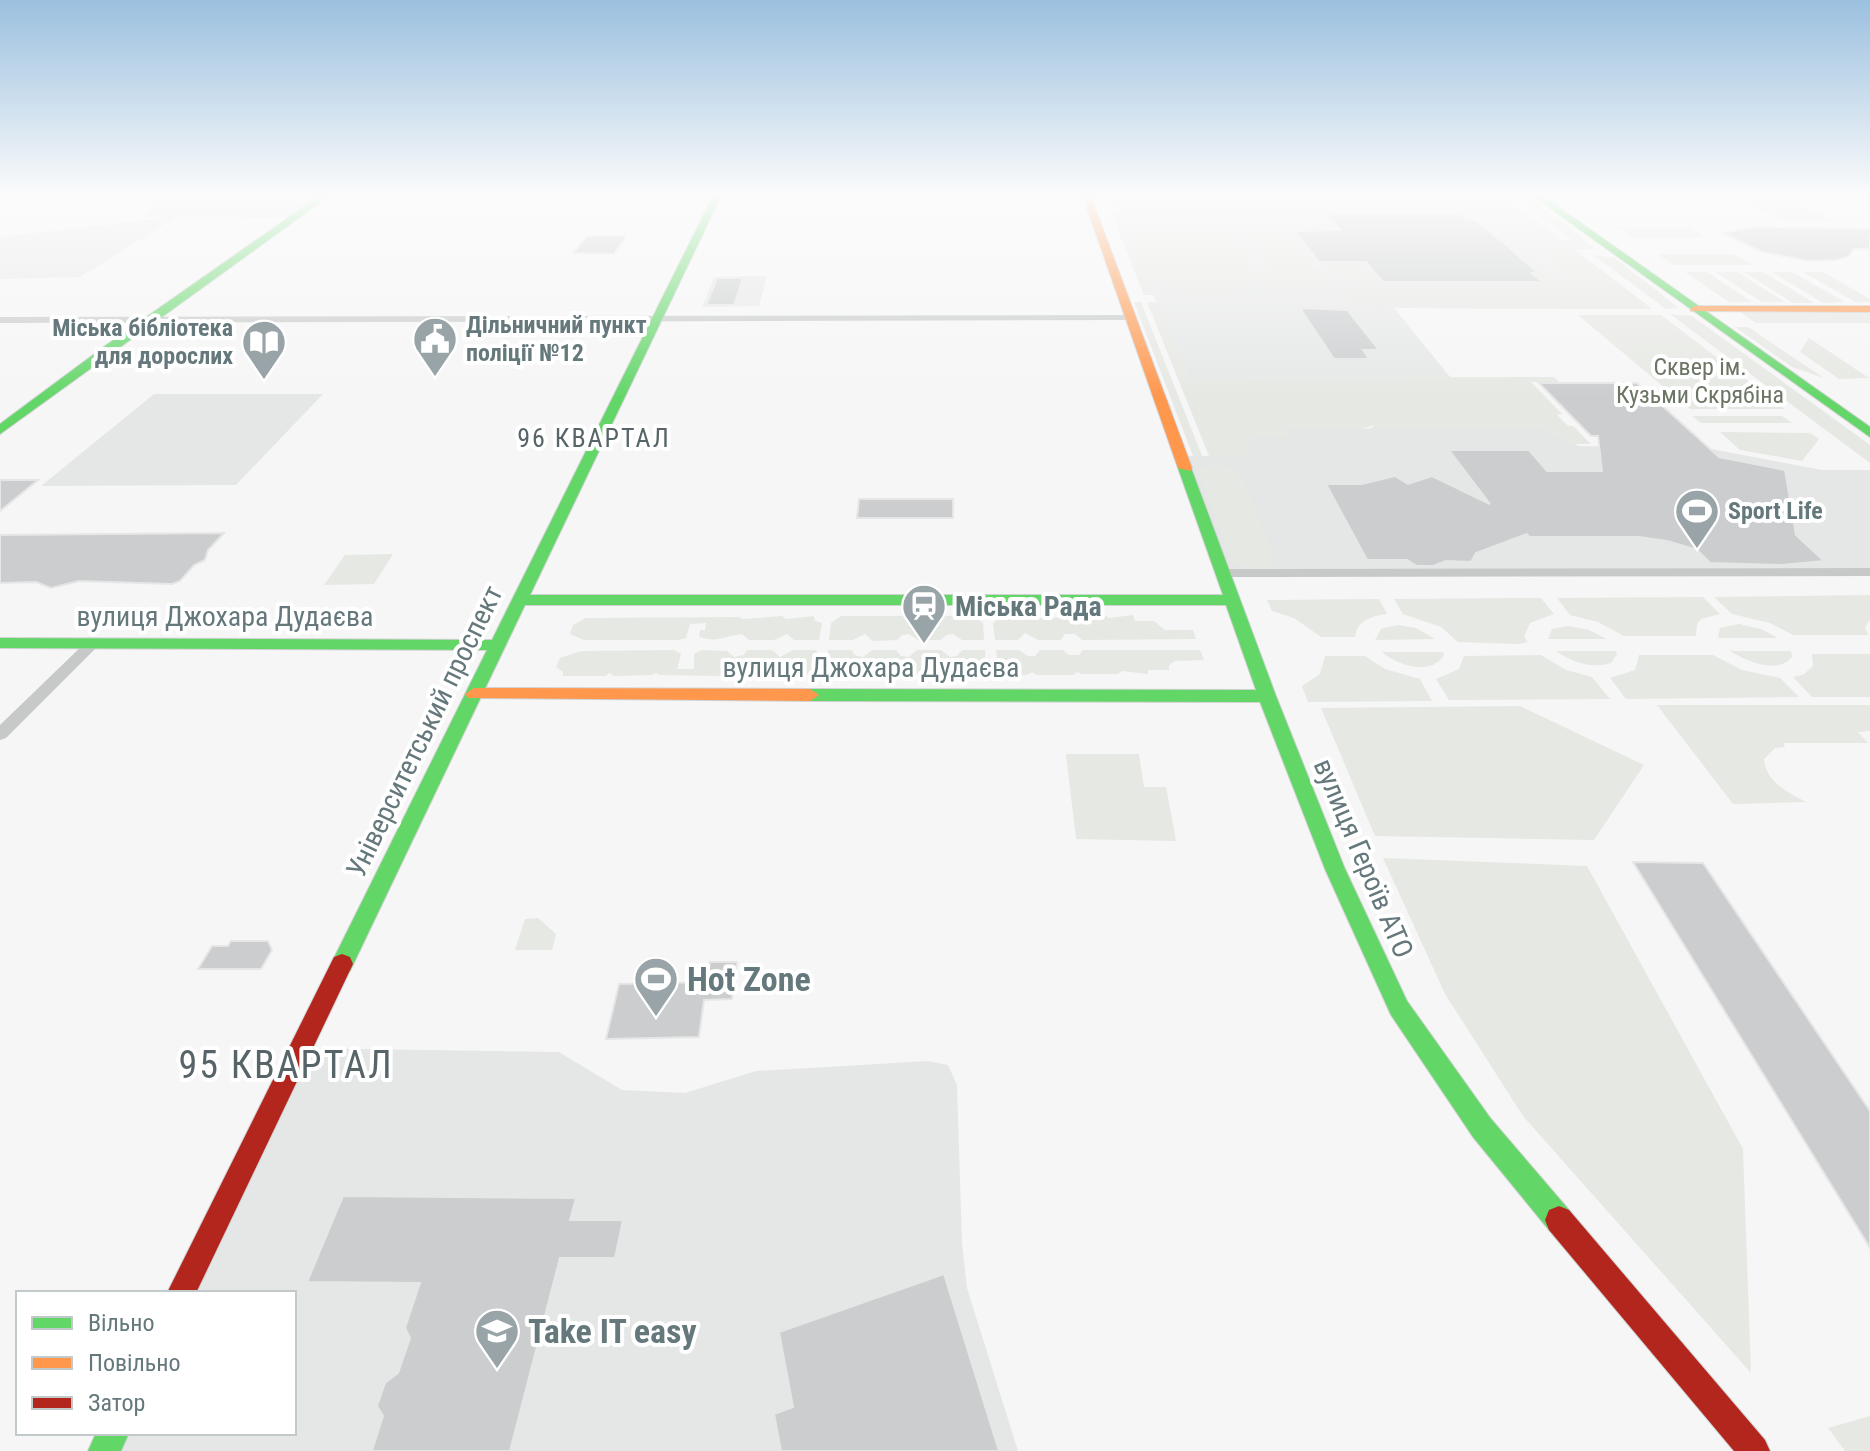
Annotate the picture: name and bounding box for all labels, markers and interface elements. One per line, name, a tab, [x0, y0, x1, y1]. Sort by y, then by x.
place label: Дільничний пункт поліції №12	[466, 311, 647, 367]
place label: Міська бібліотека для дорослих	[52, 314, 233, 370]
public building icon: Дільничний пункт поліції №12	[411, 315, 459, 378]
library icon: Міська бібліотека для дорослих	[240, 318, 288, 381]
park label: Сквер ім. Кузьми Скрябіна	[1616, 353, 1784, 409]
district label: 96 КВАРТАЛ	[517, 423, 671, 453]
sports icon: Sport Life	[1673, 487, 1721, 550]
place label: Sport Life	[1728, 497, 1823, 525]
street label: Університетський проспект	[339, 580, 509, 882]
station icon: Міська Рада	[900, 582, 948, 645]
place label: Міська Рада	[955, 590, 1102, 623]
street label: вулиця Джохара Дудаєва	[77, 600, 373, 633]
street label: вулиця Джохара Дудаєва	[723, 651, 1019, 684]
street label: вулиця Героїв АТО	[1307, 754, 1420, 963]
sports icon: Hot Zone	[632, 955, 680, 1018]
place label: Hot Zone	[687, 959, 811, 999]
district label: 95 КВАРТАЛ	[178, 1043, 394, 1087]
legend	[16, 1291, 296, 1435]
school or university icon: Take IT easy	[473, 1307, 521, 1370]
text: Вільно	[88, 1309, 155, 1337]
place label: Take IT easy	[528, 1311, 697, 1351]
text: Повільно	[88, 1349, 181, 1377]
text: Затор	[88, 1389, 145, 1417]

